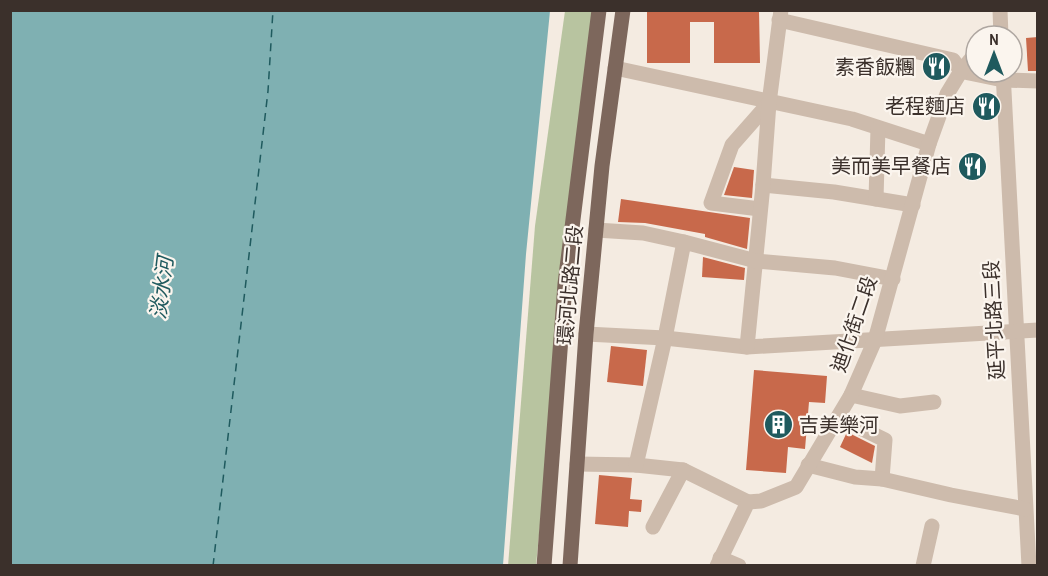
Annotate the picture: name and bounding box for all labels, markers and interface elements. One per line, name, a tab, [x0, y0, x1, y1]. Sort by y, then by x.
north arrow	[964, 24, 1024, 84]
text: N	[989, 28, 999, 50]
restaurant icon: 素香飯糰	[920, 51, 952, 83]
place label: 素香飯糰	[835, 53, 915, 80]
restaurant icon: 老程麵店	[970, 90, 1002, 122]
place label: 老程麵店	[885, 92, 965, 119]
restaurant icon: 美而美早餐店	[956, 150, 988, 182]
place label: 美而美早餐店	[831, 152, 951, 179]
street label: 環河北路二段	[551, 224, 588, 346]
water label: 淡水河	[143, 251, 180, 321]
street label: 延平北路三段	[977, 259, 1010, 381]
street label: 迪化街二段	[824, 272, 883, 376]
building icon: 吉美樂河	[762, 409, 794, 441]
place label: 吉美樂河	[799, 411, 879, 438]

